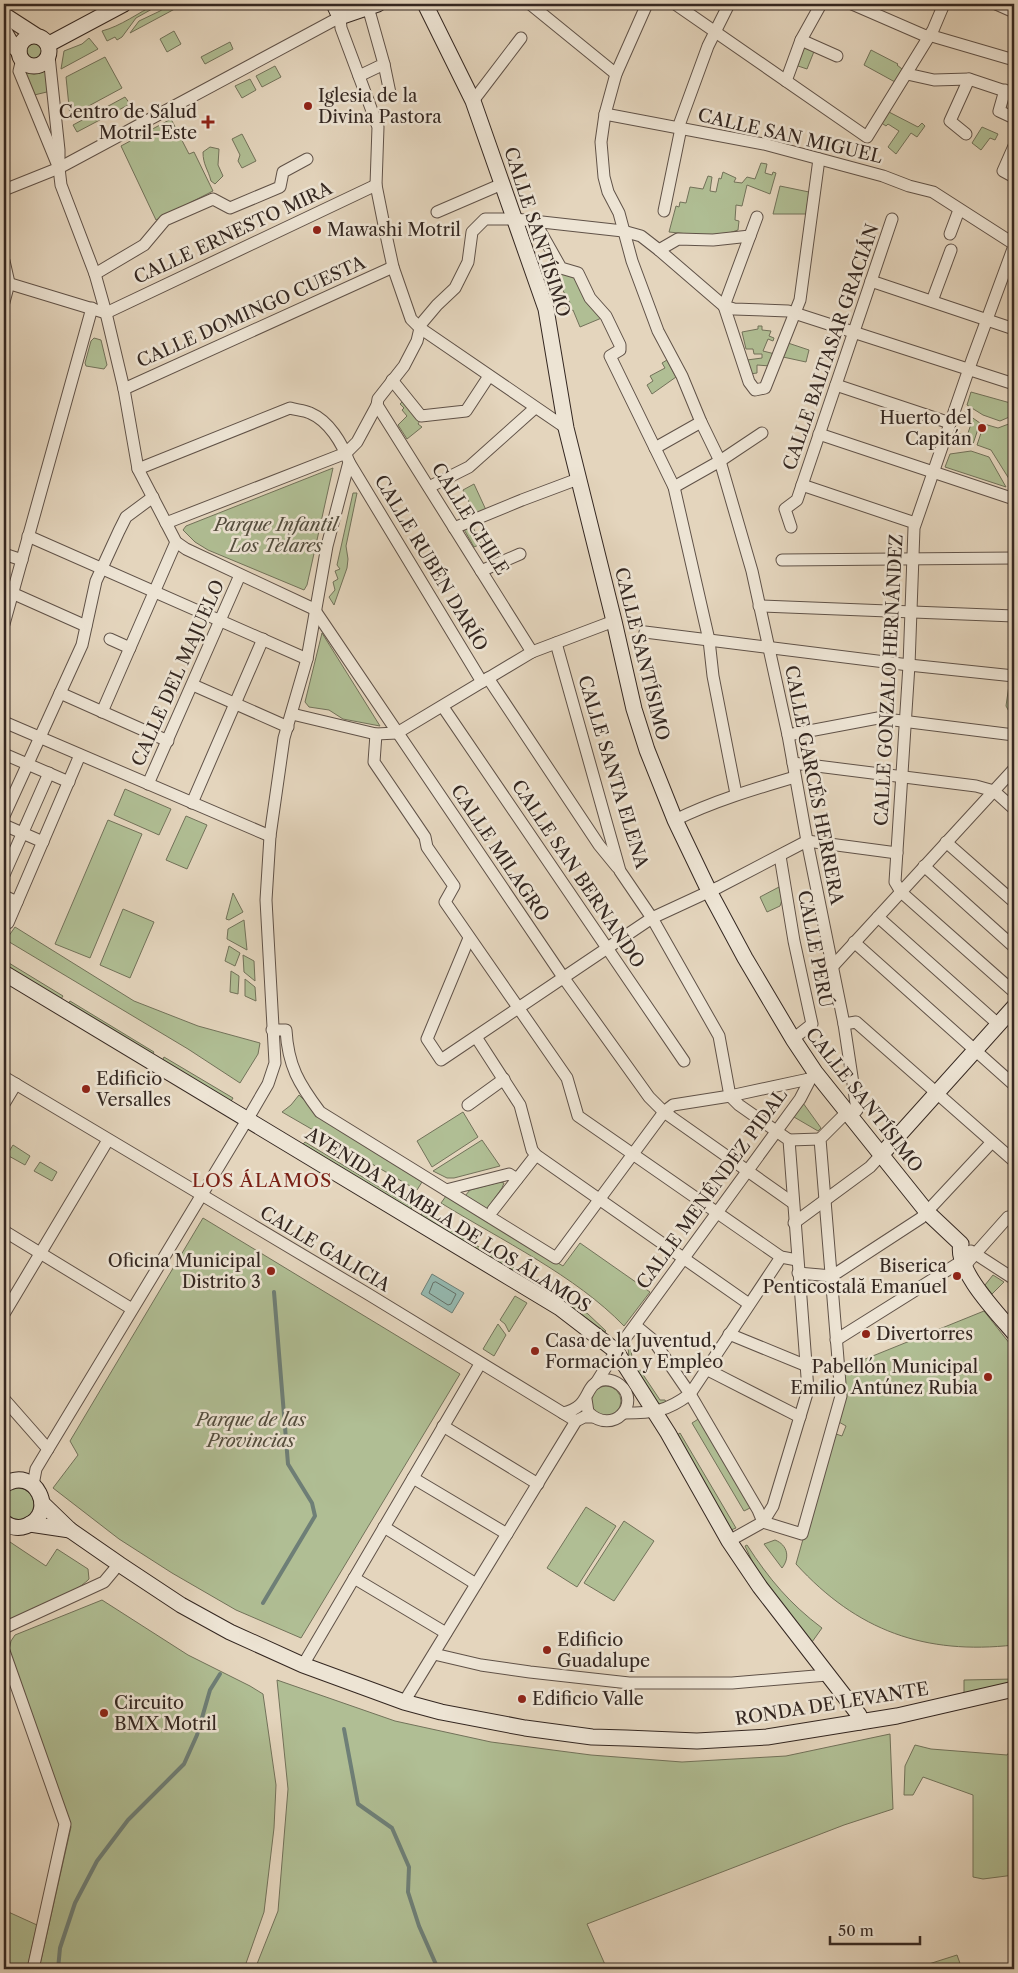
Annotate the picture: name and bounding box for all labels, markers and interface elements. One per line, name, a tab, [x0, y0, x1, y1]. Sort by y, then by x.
place label: Iglesia de la Divina Pastora	[318, 85, 442, 128]
marker: Iglesia de la Divina Pastora	[302, 100, 314, 112]
place label: Centro de Salud Motril-Este	[59, 101, 197, 144]
street label: CALLE SAN MIGUEL	[696, 104, 885, 168]
marker: Centro de Salud Motril-Este	[201, 115, 215, 129]
street label: CALLE SANTÍSIMO	[499, 144, 576, 320]
street label: CALLE ERNESTO MIRA	[130, 177, 336, 289]
place label: Mawashi Motril	[327, 219, 461, 241]
street label: CALLE BALTASAR GRACIÁN	[777, 220, 884, 473]
marker: Mawashi Motril	[311, 224, 323, 236]
street label: CALLE DOMINGO CUESTA	[133, 251, 369, 372]
place label: Huerto del Capitán	[880, 407, 972, 450]
marker: Huerto del Capitán	[976, 422, 988, 434]
street label: CALLE CHILE	[427, 459, 513, 579]
street label: CALLE RUBÉN DARÍO	[370, 470, 493, 655]
park label: Parque Infantil Los Telares	[212, 514, 340, 557]
street label: CALLE GONZALO HERNÁNDEZ	[869, 533, 908, 826]
street label: CALLE SANTÍSIMO	[610, 565, 675, 743]
street label: CALLE DEL MAJUELO	[127, 576, 229, 770]
street label: CALLE GARCÉS HERRERA	[780, 663, 849, 907]
street label: CALLE SANTA ELENA	[573, 673, 653, 872]
street label: CALLE SAN BERNANDO	[507, 776, 649, 972]
street label: CALLE MILAGRO	[446, 781, 554, 925]
street label: CALLE PERÚ	[793, 888, 838, 1010]
street label: CALLE SANTÍSIMO	[801, 1023, 928, 1177]
place label: Edificio Versalles	[95, 1068, 171, 1111]
marker: Edificio Versalles	[80, 1083, 92, 1095]
street label: CALLE MENÉNDEZ PIDAL	[631, 1084, 792, 1293]
street label: AVENIDA RAMBLA DE LOS ÁLAMOS	[300, 1121, 595, 1317]
district label: LOS ÁLAMOS	[192, 1169, 332, 1192]
street label: CALLE GALICIA	[256, 1201, 395, 1297]
place label: Oficina Municipal Distrito 3	[108, 1250, 261, 1293]
place label: Biserica Penticostală Emanuel	[762, 1255, 947, 1298]
marker: Oficina Municipal Distrito 3	[265, 1265, 277, 1277]
marker: Biserica Penticostală Emanuel	[951, 1270, 963, 1282]
place label: Divertorres	[876, 1323, 973, 1345]
marker: Divertorres	[860, 1328, 872, 1340]
place label: Casa de la Juventud, Formación y Empleo	[545, 1330, 723, 1373]
marker: Casa de la Juventud, Formación y Empleo	[529, 1345, 541, 1357]
place label: Pabellón Municipal Emilio Antúnez Rubia	[790, 1356, 978, 1399]
marker: Pabellón Municipal Emilio Antúnez Rubia	[982, 1371, 994, 1383]
park label: Parque de las Provincias	[194, 1409, 306, 1452]
place label: Edificio Guadalupe	[557, 1629, 650, 1672]
marker: Edificio Guadalupe	[541, 1644, 553, 1656]
street label: RONDA DE LEVANTE	[734, 1678, 930, 1730]
place label: Edificio Valle	[532, 1688, 644, 1710]
place label: Circuito BMX Motril	[114, 1692, 217, 1735]
marker: Edificio Valle	[516, 1693, 528, 1705]
marker: Circuito BMX Motril	[98, 1707, 110, 1719]
scale bar	[830, 1913, 920, 1945]
text: 50 m	[838, 1921, 874, 1940]

